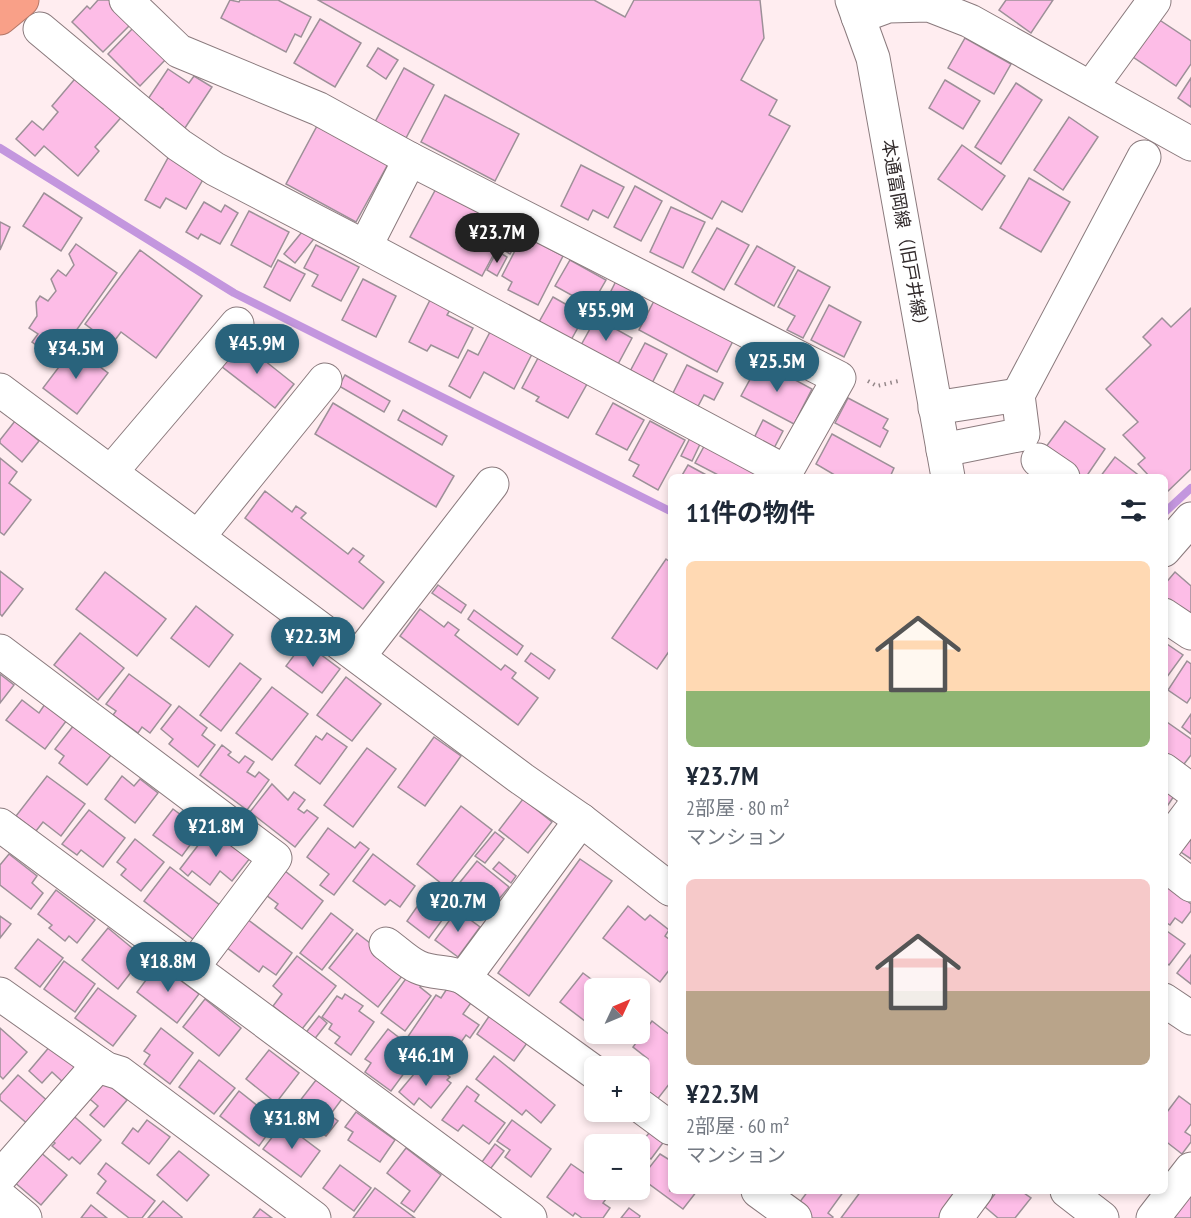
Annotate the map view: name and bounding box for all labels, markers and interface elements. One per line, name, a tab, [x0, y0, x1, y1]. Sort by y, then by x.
street label: 本通富岡線（旧戸井線）	[877, 137, 934, 336]
pin: ¥23.7M	[448, 213, 546, 264]
text: ¥23.7M	[469, 219, 525, 245]
pin: ¥55.9M	[557, 291, 655, 342]
text: ¥55.9M	[578, 297, 634, 323]
pin: ¥45.9M	[208, 324, 306, 375]
pin: ¥34.5M	[27, 329, 125, 380]
text: ¥45.9M	[229, 330, 285, 356]
text: ¥34.5M	[48, 335, 104, 361]
pin: ¥25.5M	[728, 342, 826, 393]
text: ¥25.5M	[749, 348, 805, 374]
icon: filters	[1117, 494, 1150, 527]
text: 11件の物件	[686, 496, 815, 529]
icon: home	[864, 600, 972, 708]
pin: ¥22.3M	[264, 617, 362, 668]
text: ¥22.3M	[285, 623, 341, 649]
text: ¥23.7M	[686, 759, 759, 792]
text: 2部屋 · 80 m²	[686, 795, 790, 821]
pin: ¥21.8M	[167, 807, 265, 858]
text: ¥21.8M	[188, 813, 244, 839]
text: マンション	[686, 824, 786, 850]
pin: ¥20.7M	[409, 882, 507, 933]
text: ¥20.7M	[430, 888, 486, 914]
icon: home	[864, 918, 972, 1026]
pin: ¥18.8M	[119, 942, 217, 993]
text: ¥18.8M	[140, 948, 196, 974]
north arrow	[584, 978, 650, 1044]
map controls	[584, 978, 650, 1200]
pin: ¥46.1M	[377, 1036, 475, 1087]
text: ¥46.1M	[398, 1042, 454, 1068]
button: +	[584, 1056, 650, 1122]
text: ¥22.3M	[686, 1077, 759, 1110]
pin: ¥31.8M	[243, 1099, 341, 1150]
text: ¥31.8M	[264, 1105, 320, 1131]
text: 2部屋 · 60 m²	[686, 1113, 790, 1139]
button: −	[584, 1134, 650, 1200]
text: マンション	[686, 1142, 786, 1168]

